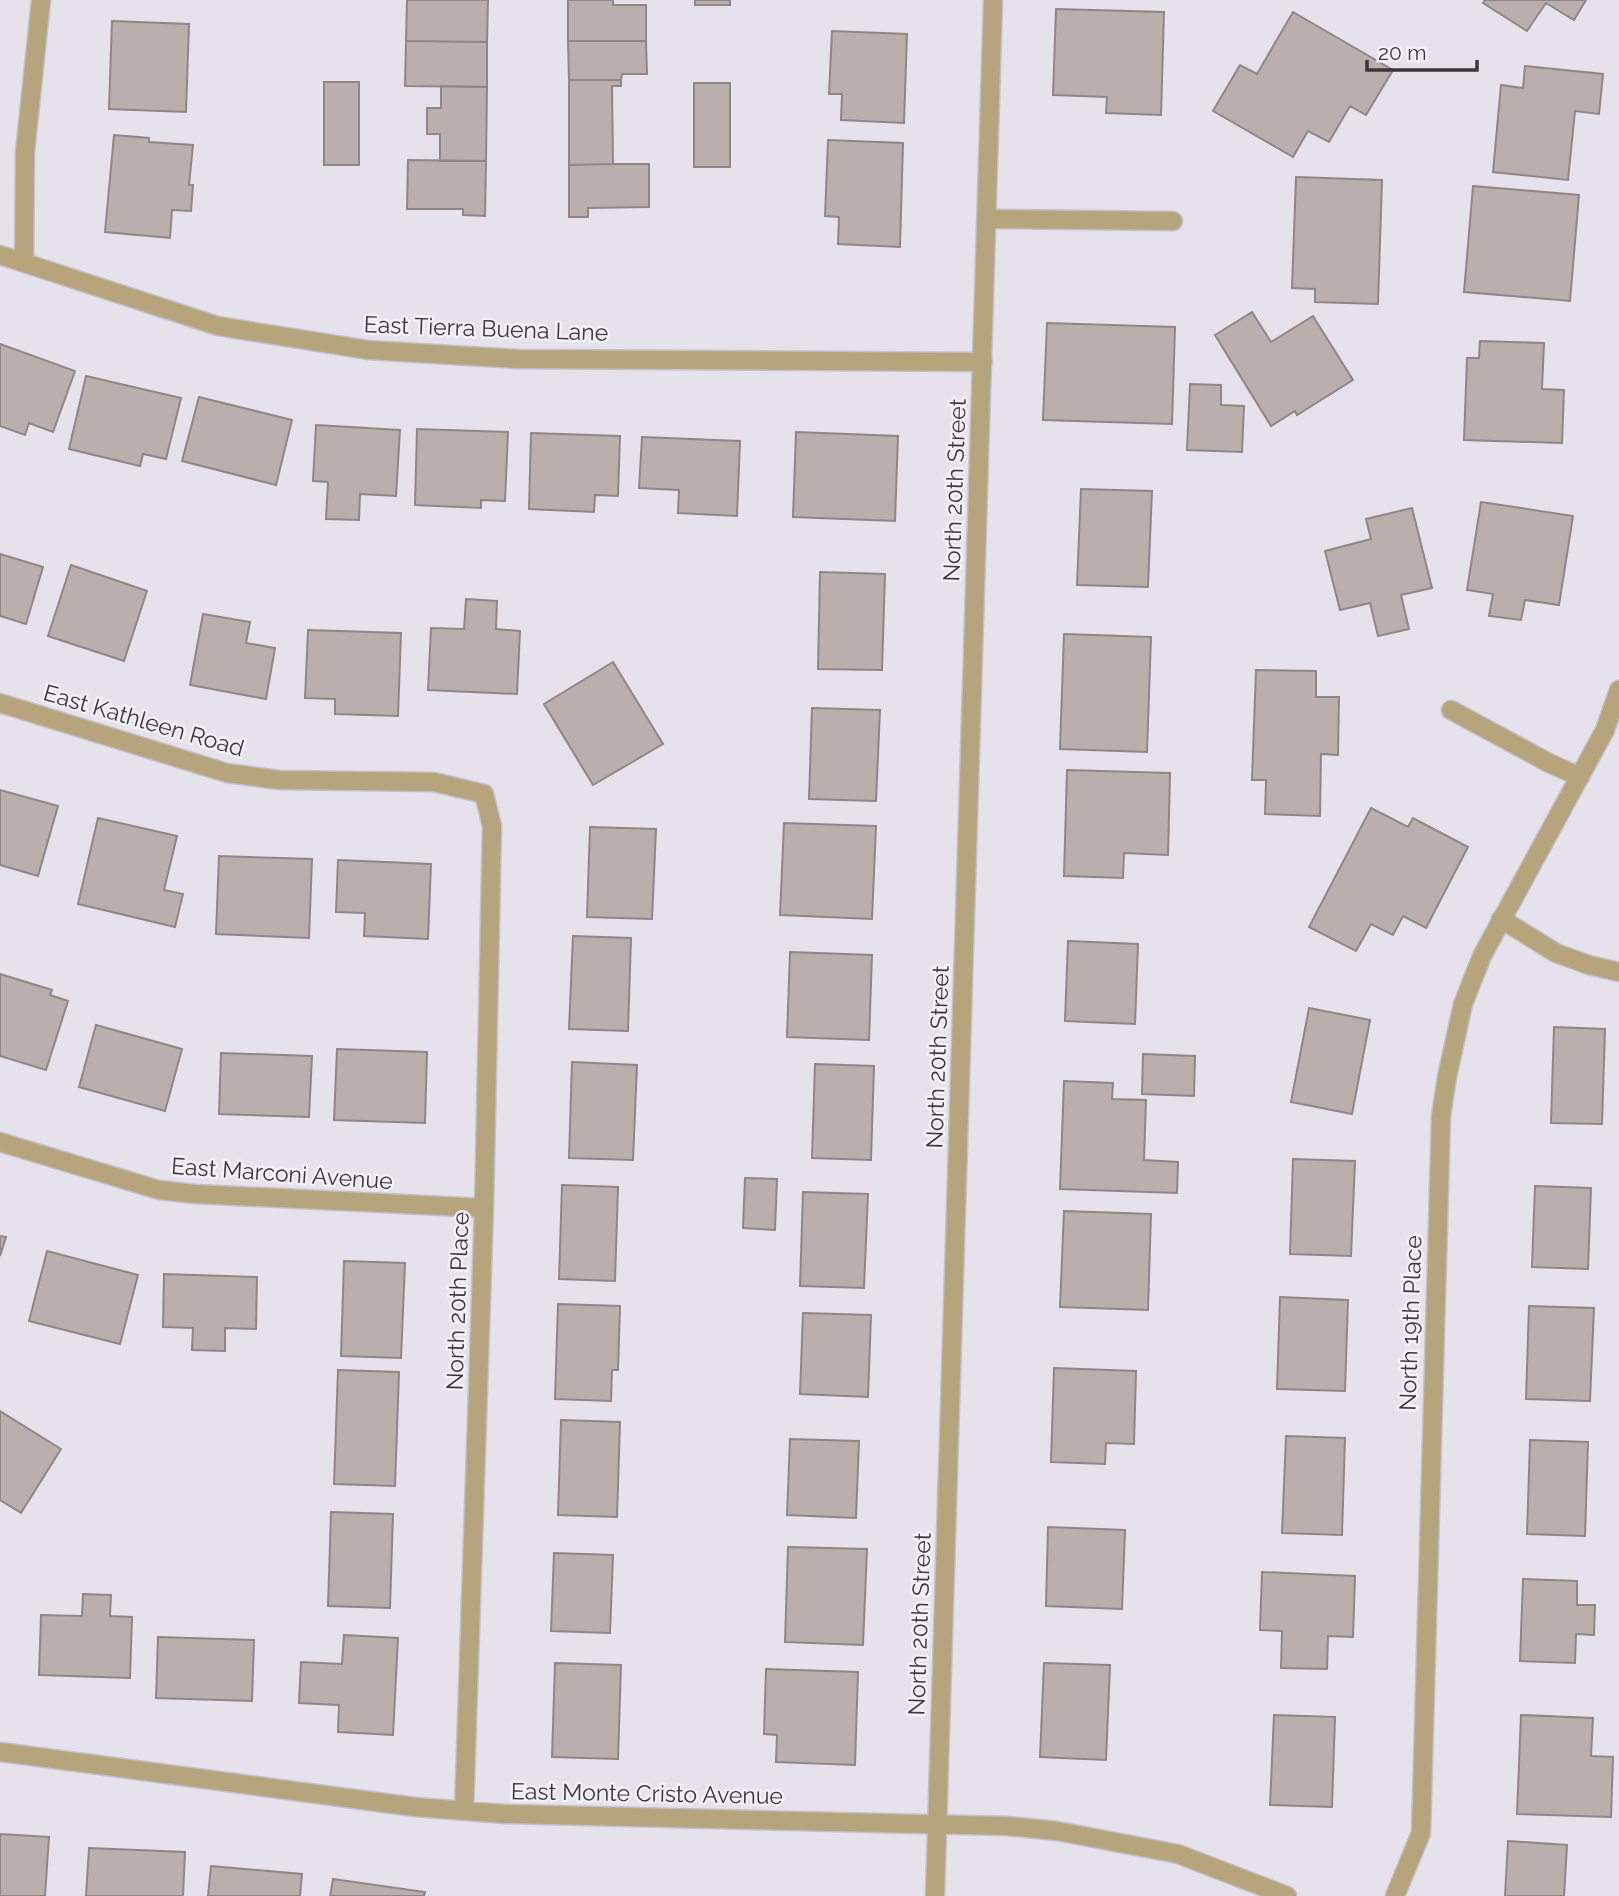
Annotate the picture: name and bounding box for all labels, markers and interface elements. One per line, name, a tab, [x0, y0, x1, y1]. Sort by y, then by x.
scale bar	[1367, 28, 1477, 72]
text: 20 m	[1378, 40, 1426, 65]
street label: East Tierra Buena Lane	[363, 310, 609, 346]
street label: North 20th Street	[937, 398, 971, 582]
street label: East Kathleen Road	[41, 678, 247, 762]
street label: North 20th Street	[920, 965, 954, 1149]
street label: East Marconi Avenue	[170, 1152, 394, 1194]
street label: North 20th Place	[440, 1211, 474, 1391]
street label: North 19th Place	[1393, 1235, 1427, 1411]
street label: North 20th Street	[902, 1532, 936, 1716]
street label: East Monte Cristo Avenue	[511, 1777, 783, 1809]

